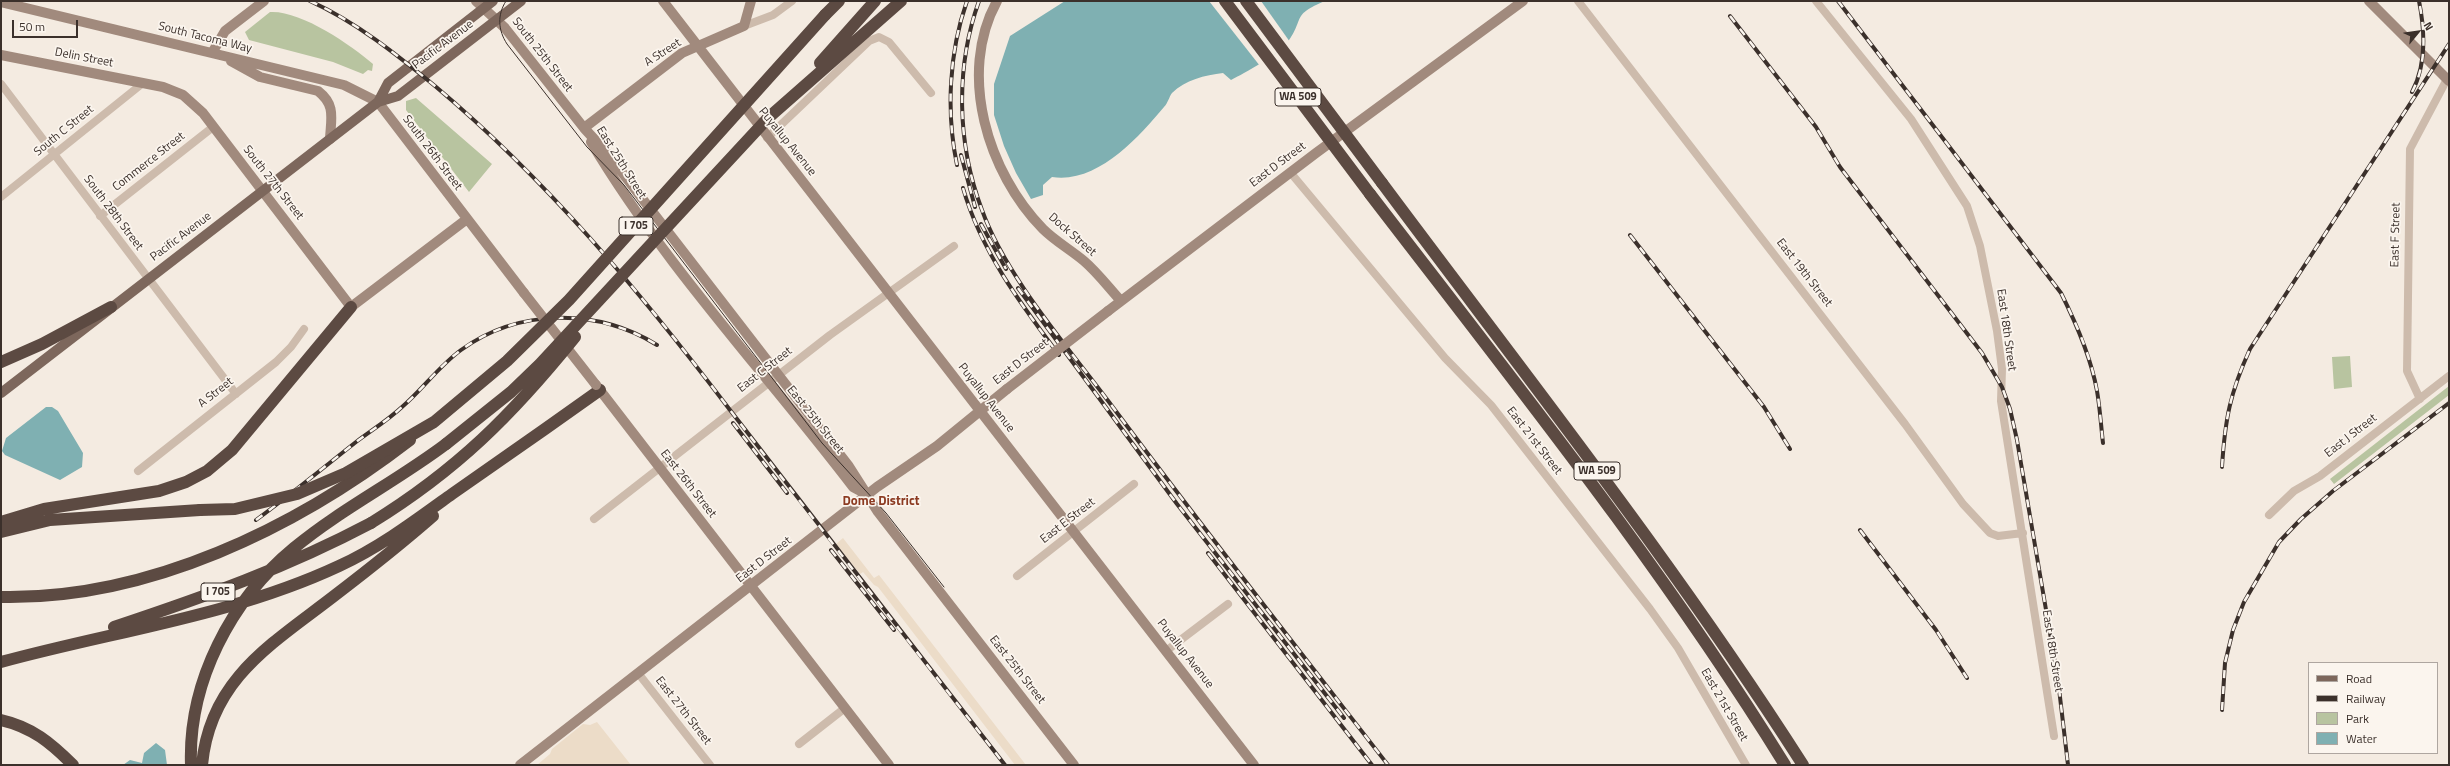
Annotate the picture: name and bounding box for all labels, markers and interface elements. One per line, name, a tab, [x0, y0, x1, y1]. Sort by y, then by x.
scale bar	[14, 12, 80, 38]
north arrow	[2398, 12, 2438, 52]
street label: South 25th Street	[509, 15, 575, 95]
text: 50 m	[19, 17, 45, 36]
street label: Pacific Avenue	[410, 17, 476, 73]
street label: South Tacoma Way	[157, 19, 253, 57]
text: N	[2420, 19, 2437, 33]
street label: A Street	[642, 36, 684, 70]
street label: Delin Street	[54, 45, 114, 71]
road number: WA 509	[1275, 88, 1321, 106]
street label: South C Street	[31, 103, 97, 159]
street label: Puyallup Avenue	[755, 105, 819, 179]
street label: South 26th Street	[399, 113, 465, 193]
street label: East 25th Street	[593, 124, 649, 202]
street label: Commerce Street	[110, 129, 188, 195]
street label: East D Street	[1247, 139, 1309, 191]
street label: South 27th Street	[240, 143, 306, 223]
street label: South 28th Street	[80, 173, 146, 253]
street label: East F Street	[2388, 202, 2404, 268]
street label: Pacific Avenue	[148, 209, 214, 265]
street label: Dock Street	[1045, 210, 1099, 260]
road number: I 705	[619, 217, 653, 235]
street label: East 19th Street	[1773, 236, 1835, 310]
street label: East 18th Street	[1993, 288, 2019, 372]
street label: East D Street	[990, 336, 1052, 388]
street label: East C Street	[735, 344, 795, 396]
street label: Puyallup Avenue	[955, 361, 1017, 435]
street label: A Street	[196, 375, 236, 411]
street label: East 25th Street	[783, 383, 847, 457]
street label: East 21st Street	[1503, 404, 1565, 478]
street label: East J Street	[2322, 411, 2380, 461]
street label: East 26th Street	[657, 447, 719, 521]
road number: WA 509	[1574, 462, 1620, 480]
district label: Dome District	[843, 494, 919, 510]
street label: East E Street	[1038, 495, 1098, 547]
street label: East D Street	[733, 534, 795, 586]
road number: I 705	[201, 583, 235, 601]
street label: East 18th Street	[2038, 609, 2066, 693]
street label: Puyallup Avenue	[1154, 617, 1216, 691]
street label: East 25th Street	[986, 633, 1048, 707]
legend	[2308, 662, 2438, 754]
street label: East 21st Street	[1697, 666, 1751, 744]
text: Road	[2346, 669, 2372, 688]
street label: East 27th Street	[652, 674, 714, 748]
text: Railway	[2346, 689, 2386, 708]
text: Park	[2346, 709, 2369, 728]
text: Water	[2346, 729, 2377, 748]

